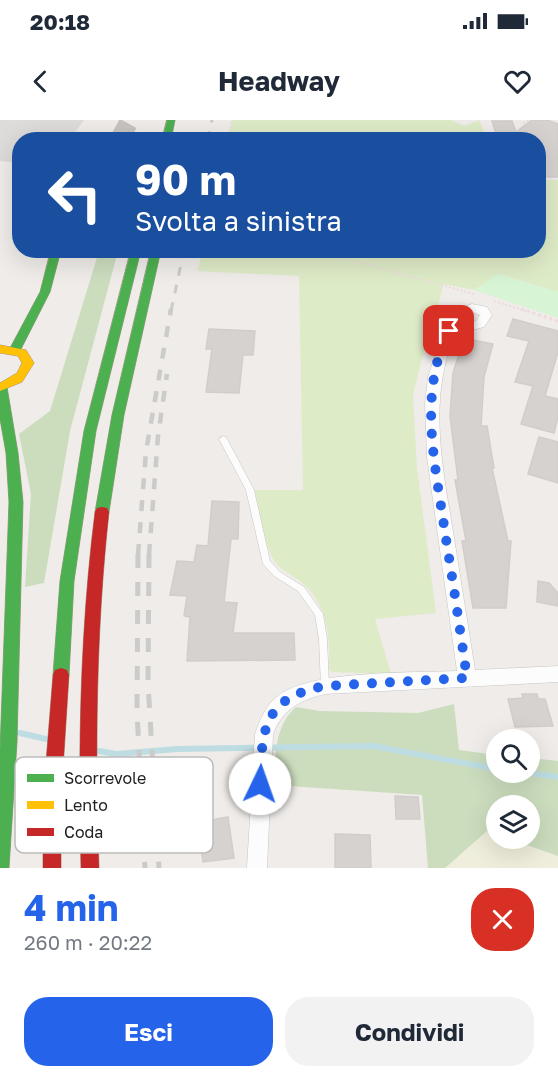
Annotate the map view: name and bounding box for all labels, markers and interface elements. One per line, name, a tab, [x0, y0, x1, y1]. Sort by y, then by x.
text: 20:18	[30, 8, 90, 35]
icon: back	[24, 65, 57, 98]
text: Headway	[218, 65, 340, 97]
icon: heart	[501, 65, 534, 98]
text: 90 m	[135, 154, 236, 204]
icon: left	[36, 156, 114, 234]
text: Svolta a sinistra	[135, 205, 342, 237]
pin	[423, 305, 474, 356]
icon: arrive	[432, 314, 465, 347]
map controls	[486, 729, 540, 849]
button: search	[486, 729, 540, 783]
position arrow	[228, 752, 292, 816]
legend	[15, 757, 213, 853]
text: Scorrevole	[64, 768, 146, 788]
text: Lento	[64, 795, 108, 815]
button: layers	[486, 795, 540, 849]
text: Coda	[64, 822, 103, 842]
text: 4 min	[24, 886, 119, 929]
button: close	[471, 888, 534, 951]
text: 260 m · 20:22	[24, 930, 152, 954]
button: Esci	[24, 997, 273, 1066]
button: Condividi	[285, 997, 534, 1066]

